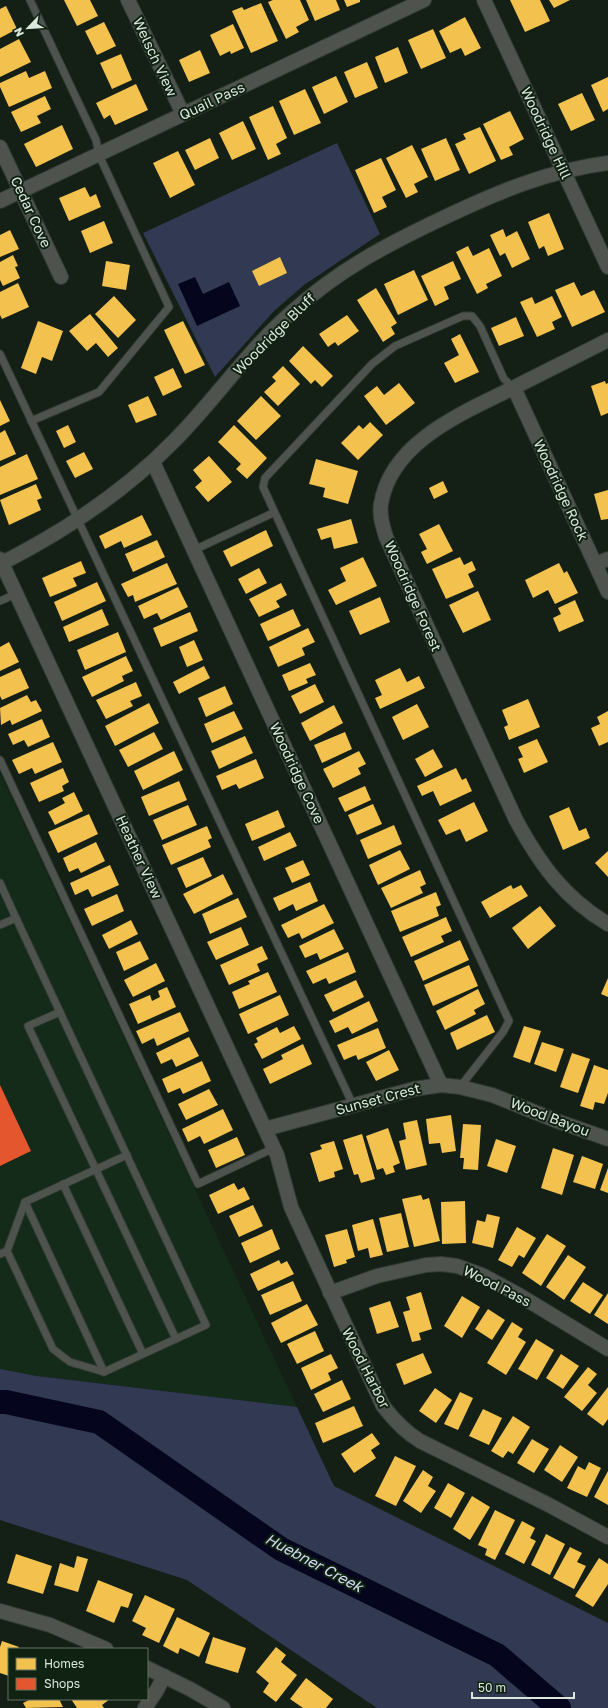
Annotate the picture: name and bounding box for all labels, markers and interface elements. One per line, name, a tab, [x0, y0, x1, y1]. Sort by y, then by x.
north arrow	[8, 8, 48, 48]
street label: Welsch View	[130, 15, 181, 99]
text: N	[11, 26, 26, 39]
street label: Quail Pass	[176, 78, 247, 123]
street label: Woodridge Hill	[518, 84, 575, 182]
street label: Cedar Cove	[8, 174, 55, 250]
street label: Woodridge Bluff	[229, 289, 318, 378]
street label: Woodridge Rock	[531, 436, 592, 543]
street label: Woodridge Forest	[381, 538, 446, 654]
street label: Woodridge Cove	[267, 719, 328, 826]
street label: Heather View	[113, 812, 166, 901]
street label: Sunset Crest	[334, 1079, 422, 1118]
street label: Wood Bayou	[508, 1094, 592, 1139]
street label: Wood Pass	[461, 1261, 534, 1310]
street label: Wood Harbor	[339, 1325, 394, 1411]
water label: Huebner Creek	[263, 1529, 368, 1596]
legend	[8, 1648, 148, 1700]
text: Homes	[44, 1656, 84, 1671]
scale bar	[472, 1674, 574, 1700]
text: Shops	[44, 1676, 80, 1691]
text: 50 m	[478, 1680, 506, 1695]

